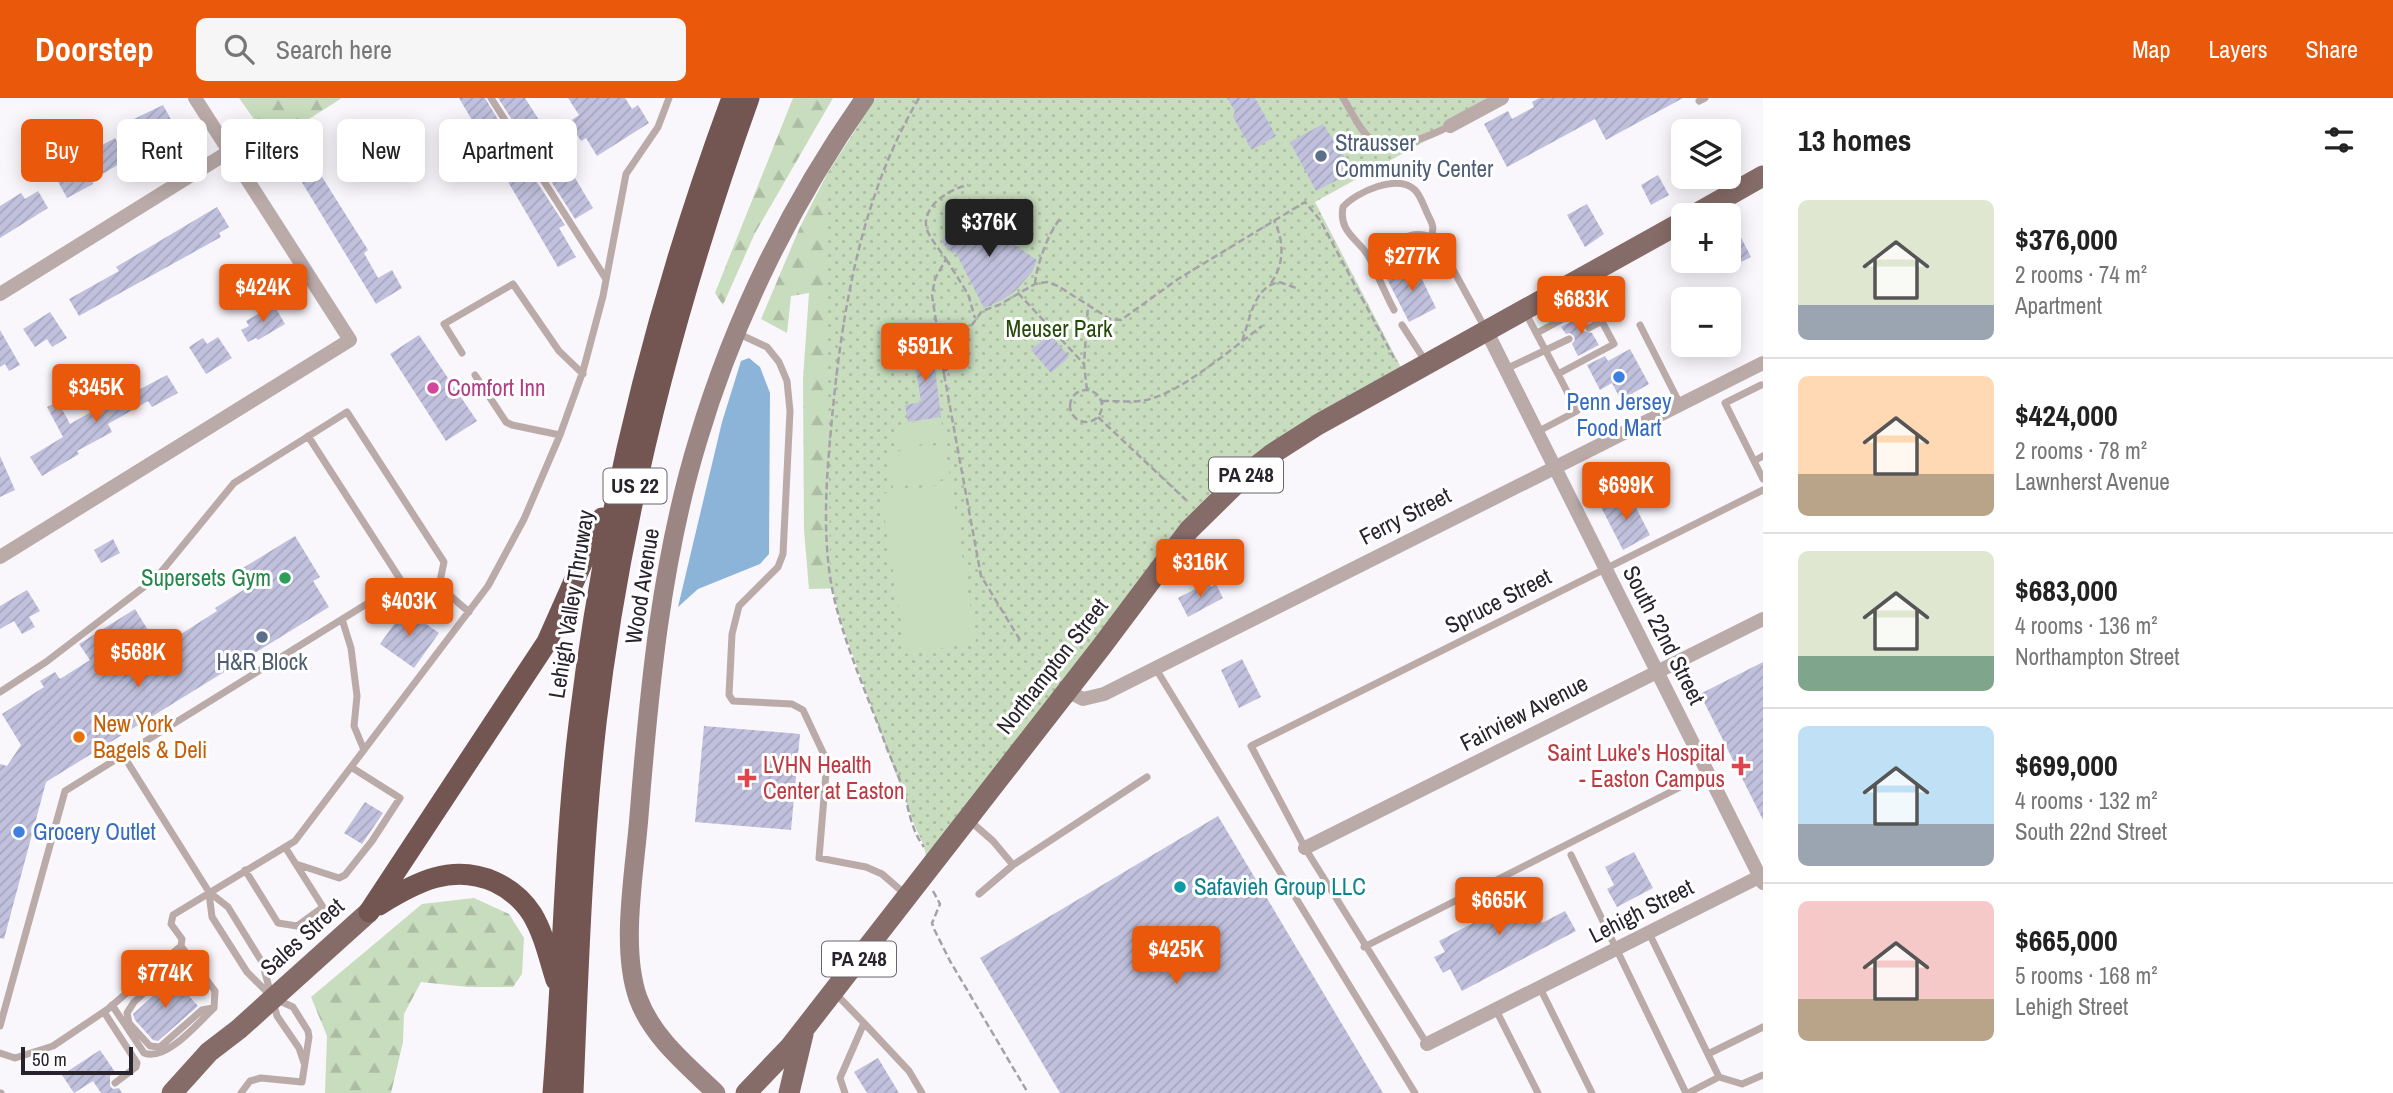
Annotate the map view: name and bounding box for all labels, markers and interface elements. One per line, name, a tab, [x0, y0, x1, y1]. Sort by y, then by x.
search box	[196, 18, 686, 81]
text: Doorstep	[35, 27, 154, 71]
icon: search	[220, 30, 258, 68]
text: Search here	[276, 32, 392, 67]
text: Map	[2132, 33, 2170, 65]
text: Layers	[2208, 33, 2267, 65]
text: Share	[2305, 33, 2358, 65]
chip: Buy	[21, 119, 103, 182]
chip: Rent	[117, 119, 207, 182]
chip: Filters	[221, 119, 323, 182]
chip: New	[337, 119, 425, 182]
chip: Apartment	[439, 119, 577, 182]
map controls	[1671, 119, 1741, 357]
button: layers	[1671, 119, 1741, 189]
text: 13 homes	[1798, 120, 1912, 160]
icon: filters	[2320, 121, 2358, 159]
place label: Strausser Community Center	[1335, 127, 1494, 184]
marker: Strausser Community Center	[1313, 148, 1329, 164]
pin: $376K	[940, 200, 1038, 259]
button: +	[1671, 203, 1741, 273]
text: $376K	[961, 206, 1017, 237]
text: $376,000	[2015, 219, 2118, 259]
icon: home	[1854, 228, 1938, 312]
pin: $277K	[1363, 234, 1461, 293]
text: $277K	[1384, 240, 1440, 271]
text: 2 rooms · 74 m²	[2015, 259, 2147, 290]
pin: $424K	[214, 264, 312, 324]
text: $424K	[235, 271, 291, 302]
pin: $683K	[1532, 276, 1630, 336]
text: $683K	[1553, 283, 1609, 314]
button: −	[1671, 287, 1741, 357]
text: Apartment	[2015, 290, 2102, 321]
park label: Meuser Park	[1006, 313, 1113, 344]
pin: $591K	[876, 324, 974, 383]
text: $591K	[897, 330, 953, 361]
pin: $345K	[47, 364, 145, 424]
marker: Penn Jersey Food Mart	[1611, 369, 1627, 385]
text: $345K	[68, 371, 124, 402]
place label: Comfort Inn	[447, 372, 546, 403]
marker: Comfort Inn	[425, 380, 441, 396]
place label: Penn Jersey Food Mart	[1567, 386, 1672, 443]
text: $424,000	[2015, 395, 2118, 435]
icon: home	[1854, 404, 1938, 488]
text: 2 rooms · 78 m²	[2015, 435, 2147, 466]
road number: PA 248	[1209, 458, 1283, 492]
pin: $699K	[1577, 462, 1675, 522]
text: Lawnherst Avenue	[2015, 466, 2170, 497]
road number: US 22	[604, 468, 666, 504]
text: $699K	[1598, 469, 1654, 500]
street label: Ferry Street	[1354, 479, 1456, 552]
street label: Lehigh Valley Thruway	[540, 507, 601, 700]
street label: Wood Avenue	[617, 526, 666, 646]
pin: $316K	[1151, 540, 1249, 599]
text: $316K	[1172, 546, 1228, 577]
street label: South 22nd Street	[1616, 560, 1713, 710]
street label: Spruce Street	[1439, 561, 1556, 641]
place label: Supersets Gym	[141, 562, 271, 593]
marker: Supersets Gym	[277, 570, 293, 586]
text: $683,000	[2015, 570, 2118, 610]
pin: $403K	[360, 578, 458, 638]
icon: home	[1854, 579, 1938, 663]
text: $403K	[381, 585, 437, 616]
street label: Northampton Street	[989, 591, 1114, 740]
text: 4 rooms · 136 m²	[2015, 610, 2158, 641]
marker: H&R Block	[254, 629, 270, 645]
pin: $568K	[89, 630, 187, 689]
text: $568K	[110, 636, 166, 667]
text: Northampton Street	[2015, 641, 2180, 672]
place label: H&R Block	[216, 646, 308, 677]
street label: Fairview Avenue	[1455, 667, 1593, 758]
place label: New York Bagels & Deli	[93, 708, 207, 765]
marker: New York Bagels & Deli	[71, 729, 87, 745]
place label: Saint Luke's Hospital - Easton Campus	[1547, 737, 1725, 794]
text: $699,000	[2015, 745, 2118, 785]
place label: LVHN Health Center at Easton	[763, 749, 905, 806]
icon: home	[1854, 754, 1938, 838]
marker: Saint Luke's Hospital - Easton Campus	[1731, 756, 1751, 776]
marker: LVHN Health Center at Easton	[737, 768, 757, 788]
text: 4 rooms · 132 m²	[2015, 785, 2158, 816]
place label: Grocery Outlet	[33, 816, 156, 847]
text: South 22nd Street	[2015, 816, 2167, 847]
marker: Grocery Outlet	[11, 824, 27, 840]
place label: Safavieh Group LLC	[1194, 871, 1366, 902]
street label: Lehigh Street	[1583, 871, 1698, 950]
pin: $665K	[1450, 878, 1548, 937]
marker: Safavieh Group LLC	[1172, 879, 1188, 895]
text: $665K	[1471, 884, 1527, 915]
street label: Sales Street	[253, 891, 350, 983]
text: $665,000	[2015, 920, 2118, 960]
pin: $425K	[1127, 926, 1225, 986]
icon: home	[1854, 929, 1938, 1013]
text: $425K	[1148, 933, 1204, 964]
road number: PA 248	[822, 942, 896, 976]
pin: $774K	[116, 950, 214, 1010]
text: $774K	[137, 957, 193, 988]
text: 5 rooms · 168 m²	[2015, 960, 2158, 991]
text: Lehigh Street	[2015, 991, 2128, 1022]
scale bar	[21, 1044, 133, 1076]
text: 50 m	[32, 1046, 67, 1072]

